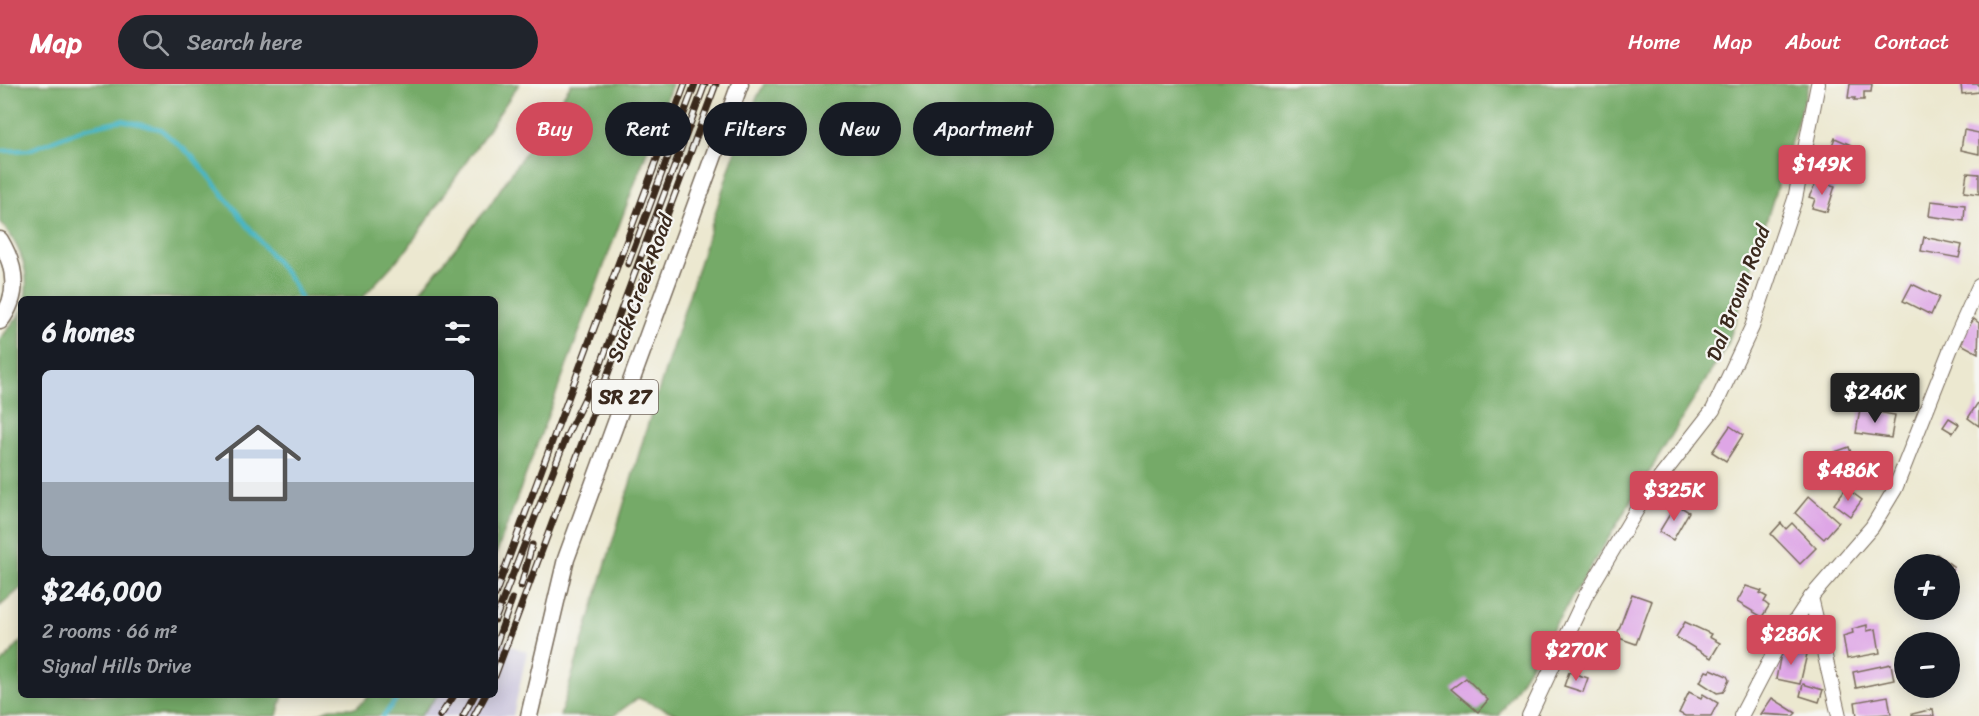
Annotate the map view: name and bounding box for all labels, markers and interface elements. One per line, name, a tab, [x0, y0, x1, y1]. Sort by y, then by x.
search box	[118, 15, 538, 69]
text: Map	[30, 18, 82, 67]
text: Search here	[187, 23, 303, 62]
text: Home	[1628, 23, 1680, 61]
text: Map	[1713, 23, 1752, 61]
text: About	[1785, 23, 1842, 61]
text: Contact	[1875, 23, 1949, 61]
icon: search	[139, 26, 172, 59]
chip: Buy	[516, 102, 593, 156]
chip: Rent	[605, 102, 691, 156]
chip: Filters	[703, 102, 807, 156]
chip: New	[819, 102, 901, 156]
chip: Apartment	[913, 102, 1054, 156]
pin: $149K	[1780, 145, 1864, 196]
text: $149K	[1793, 147, 1851, 182]
street label: Suck Creek Road	[596, 207, 685, 368]
street label: Dal Brown Road	[1695, 218, 1782, 367]
text: 6 homes	[42, 309, 134, 355]
icon: filters	[441, 316, 474, 349]
pin: $246K	[1833, 373, 1917, 424]
text: $246K	[1844, 375, 1906, 410]
road number: SR 27	[592, 380, 658, 414]
icon: home	[204, 409, 312, 517]
pin: $486K	[1806, 451, 1890, 502]
text: $486K	[1817, 453, 1879, 488]
pin: $325K	[1632, 471, 1716, 522]
text: $325K	[1644, 473, 1704, 508]
map controls	[1894, 554, 1960, 698]
button: +	[1894, 554, 1960, 620]
text: $246,000	[42, 568, 162, 614]
text: 2 rooms · 66 m²	[42, 614, 178, 649]
pin: $286K	[1749, 615, 1833, 666]
text: $286K	[1761, 617, 1821, 652]
pin: $270K	[1534, 631, 1618, 682]
button: −	[1894, 632, 1960, 698]
text: $270K	[1545, 633, 1607, 668]
text: Signal Hills Drive	[42, 649, 192, 684]

